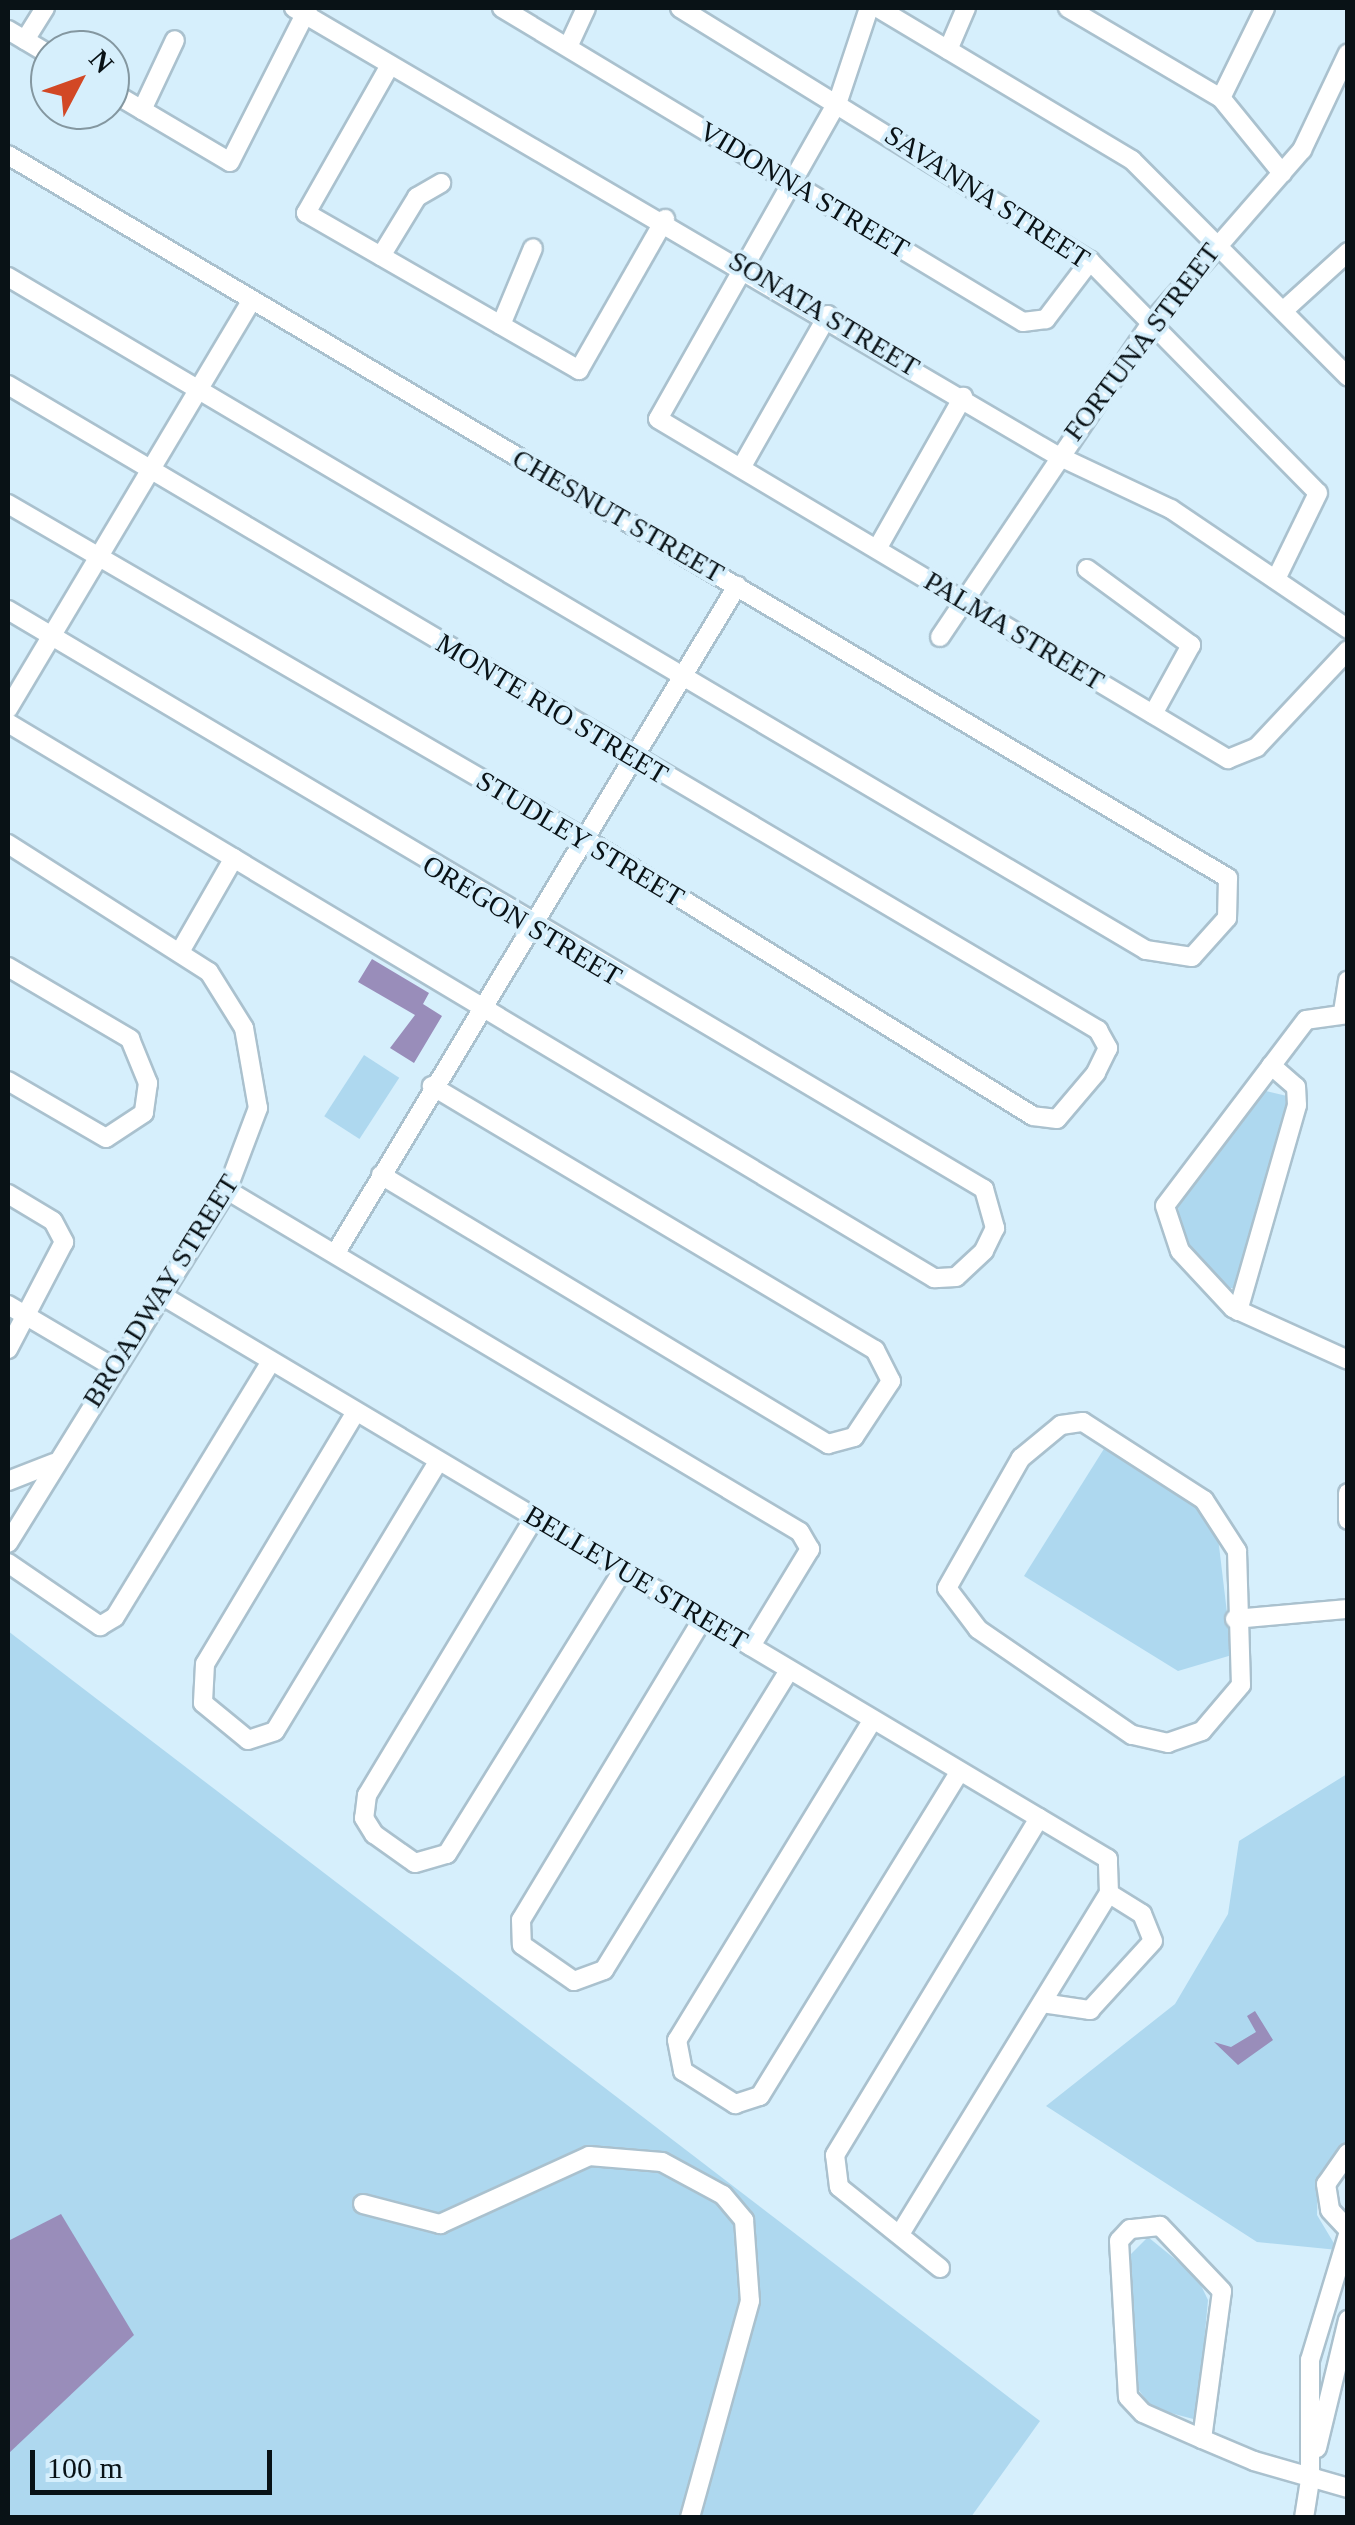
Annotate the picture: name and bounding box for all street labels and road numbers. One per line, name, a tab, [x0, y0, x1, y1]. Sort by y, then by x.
street label: VIDONNA STREET	[692, 114, 916, 266]
street label: SAVANNA STREET	[877, 118, 1097, 276]
street label: FORTUNA STREET	[1056, 236, 1228, 448]
street label: SONATA STREET	[722, 243, 926, 385]
street label: CHESNUT STREET	[506, 442, 730, 590]
street label: PALMA STREET	[917, 564, 1111, 698]
street label: MONTE RIO STREET	[430, 627, 674, 791]
street label: STUDLEY STREET	[470, 764, 690, 914]
street label: OREGON STREET	[416, 848, 628, 994]
street label: BROADWAY STREET	[76, 1168, 246, 1414]
street label: BELLEVUE STREET	[518, 1498, 754, 1658]

